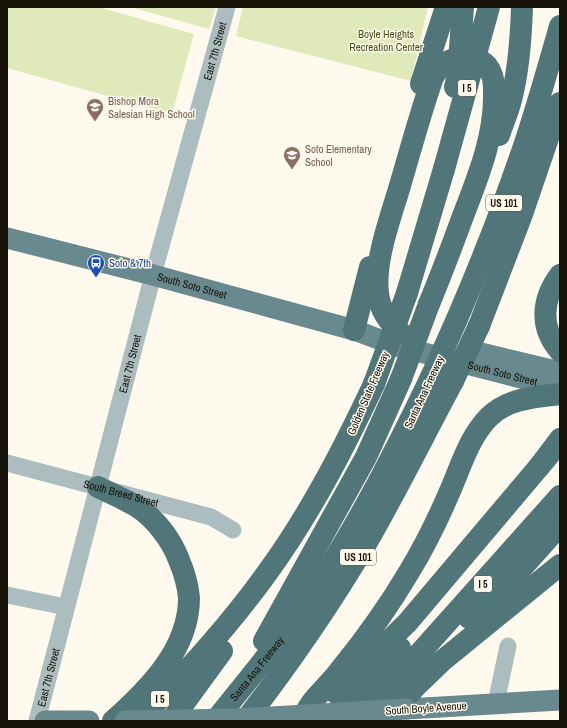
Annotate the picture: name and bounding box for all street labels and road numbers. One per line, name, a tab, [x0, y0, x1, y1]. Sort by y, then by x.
street label: East 7th Street	[200, 20, 230, 82]
road number: I 5	[458, 80, 476, 96]
road number: US 101	[486, 195, 522, 211]
street label: South Soto Street	[156, 269, 229, 302]
street label: East 7th Street	[116, 333, 144, 395]
street label: Golden State Freeway	[344, 349, 392, 437]
street label: Santa Ana Freeway	[401, 353, 447, 431]
street label: South Soto Street	[466, 358, 539, 389]
street label: South Breed Street	[82, 477, 161, 510]
road number: US 101	[340, 549, 376, 565]
road number: I 5	[474, 576, 492, 592]
street label: Santa Ana Freeway	[227, 633, 287, 704]
street label: East 7th Street	[34, 646, 63, 708]
road number: I 5	[151, 691, 169, 707]
street label: South Boyle Avenue	[385, 698, 467, 718]

